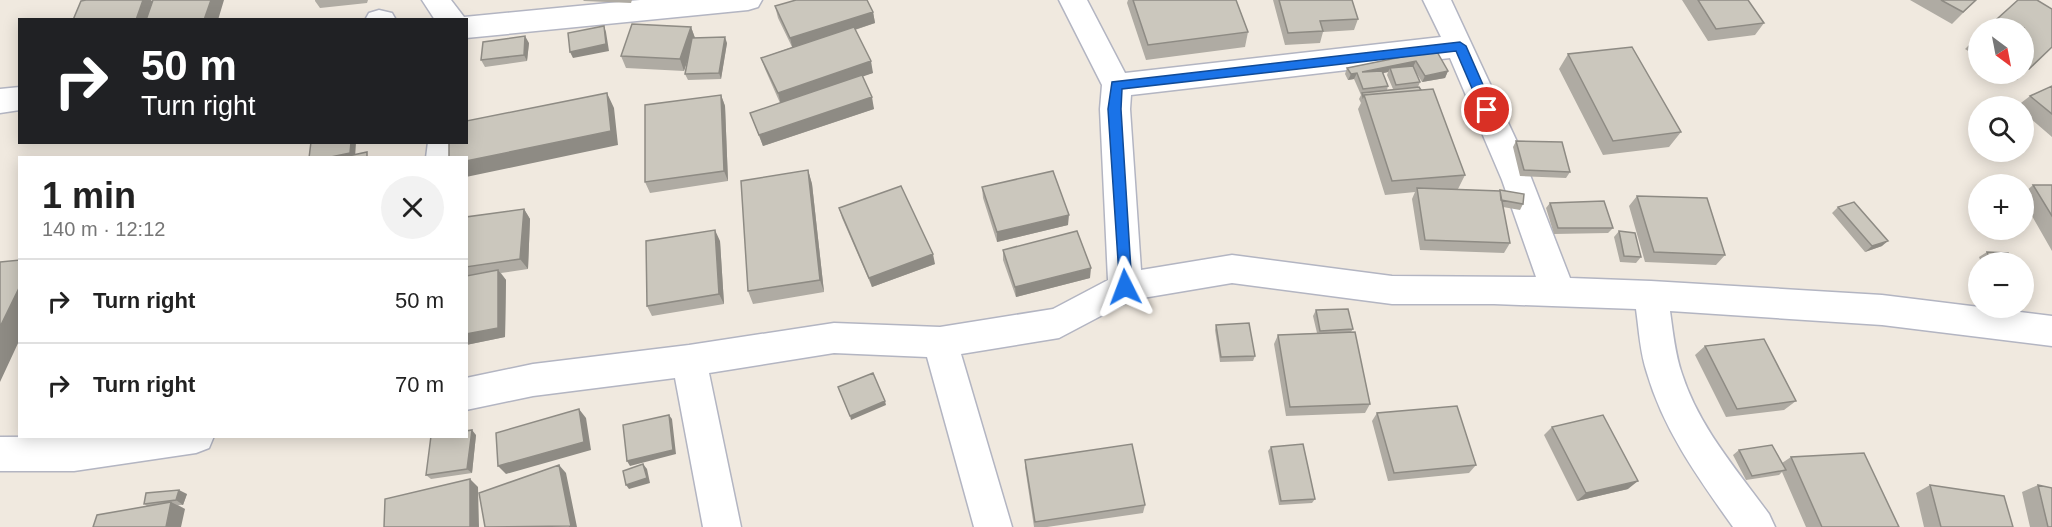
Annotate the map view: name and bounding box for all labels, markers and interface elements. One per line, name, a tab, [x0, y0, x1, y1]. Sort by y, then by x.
north arrow	[1968, 18, 2034, 84]
map controls	[1968, 18, 2034, 318]
icon: right	[42, 42, 120, 120]
text: 50 m	[141, 42, 237, 89]
pin	[1461, 84, 1512, 135]
text: Turn right	[141, 91, 256, 121]
icon: arrive	[1470, 93, 1503, 126]
button: search	[1968, 96, 2034, 162]
button: +	[1968, 174, 2034, 240]
text: 1 min	[42, 175, 136, 216]
button: close	[381, 176, 444, 239]
text: 140 m · 12:12	[42, 218, 165, 240]
button: −	[1968, 252, 2034, 318]
position arrow	[1093, 255, 1157, 319]
icon: right	[42, 285, 75, 318]
text: Turn right	[93, 288, 195, 313]
text: 50 m	[395, 288, 444, 313]
icon: right	[42, 369, 75, 402]
text: Turn right	[93, 372, 195, 397]
text: 70 m	[395, 372, 444, 397]

